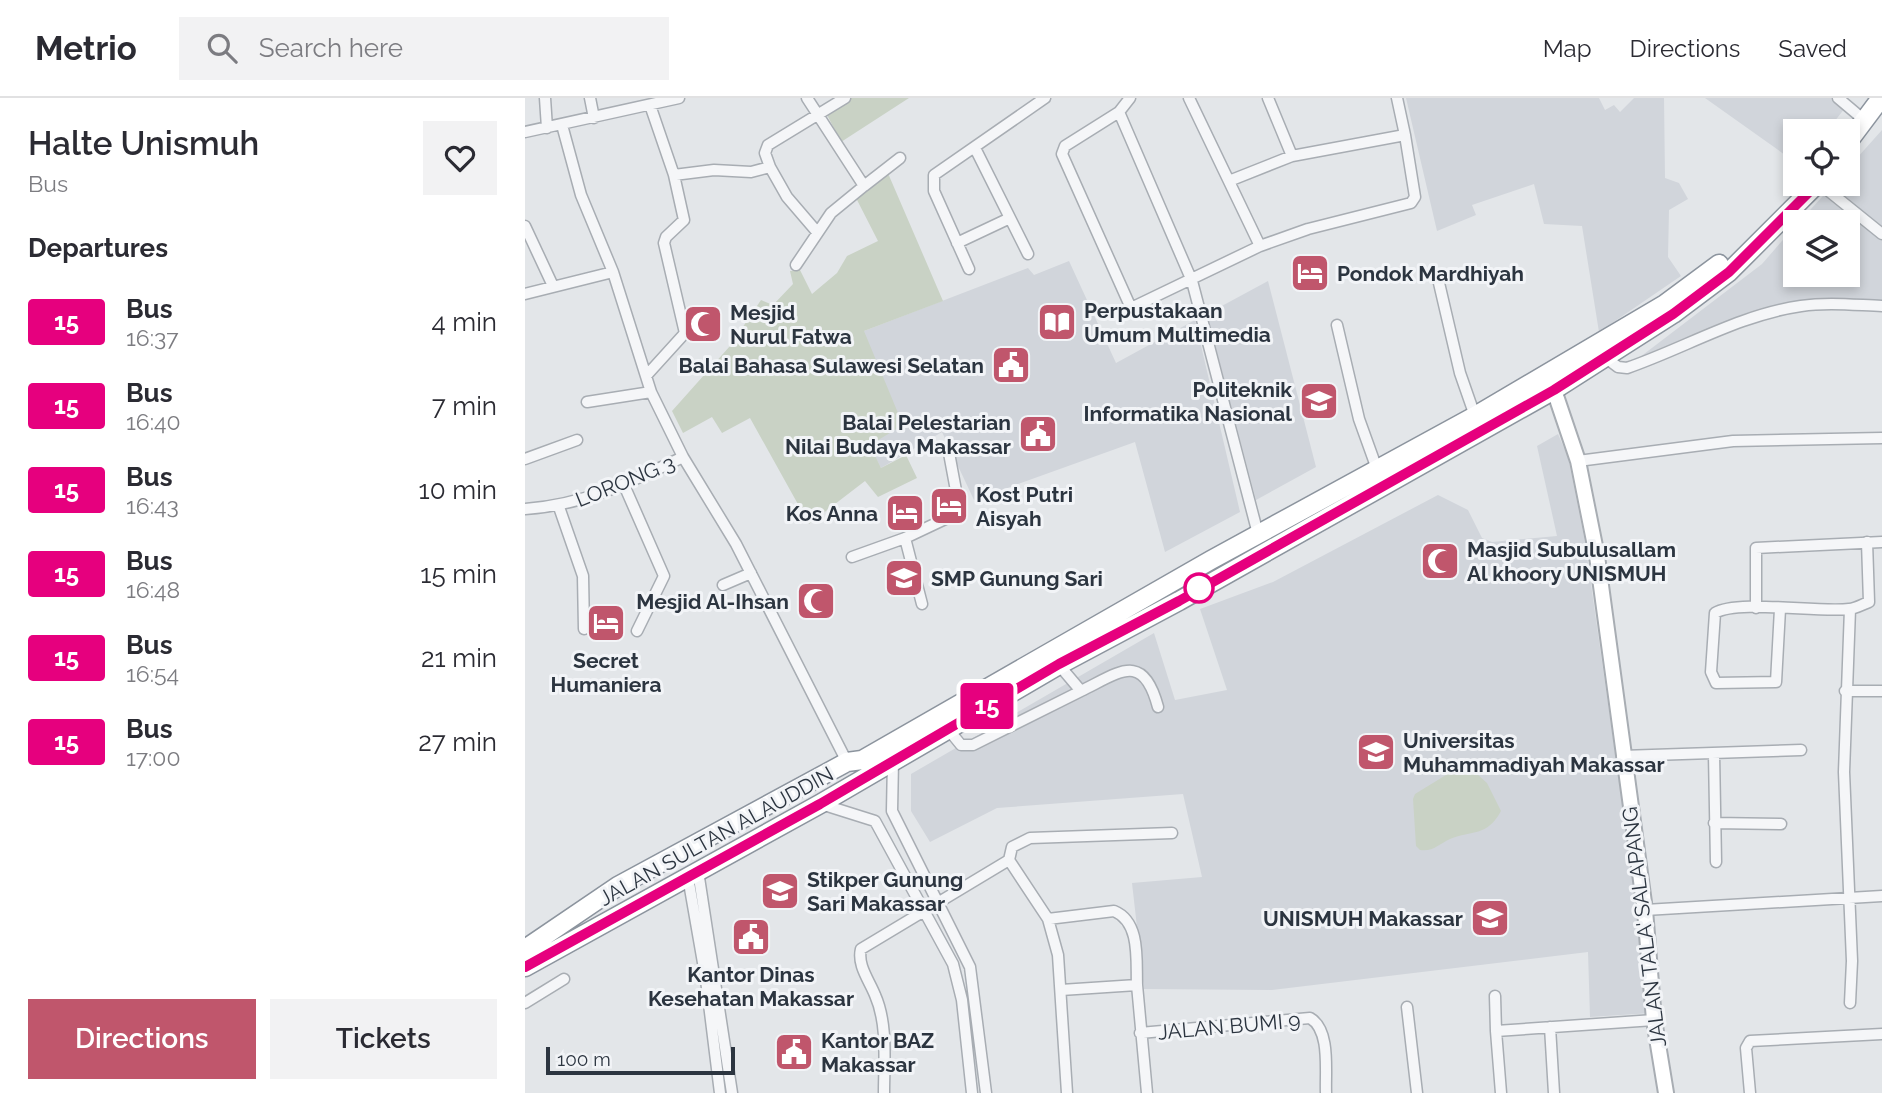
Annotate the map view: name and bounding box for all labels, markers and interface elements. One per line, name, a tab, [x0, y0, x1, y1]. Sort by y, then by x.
search box	[179, 17, 669, 80]
text: Metrio	[35, 29, 137, 68]
icon: search	[203, 29, 241, 67]
text: Search here	[259, 33, 403, 63]
text: Map	[1543, 34, 1592, 63]
text: Directions	[1630, 34, 1740, 63]
text: Saved	[1778, 34, 1847, 63]
map controls	[1783, 119, 1860, 287]
button: locate	[1783, 119, 1860, 196]
button: heart	[423, 121, 497, 195]
text: Halte Unismuh	[28, 124, 259, 163]
text: Bus	[28, 170, 68, 197]
button: layers	[1783, 210, 1860, 287]
text: Departures	[28, 233, 168, 263]
hotel icon: Pondok Mardhiyah	[1289, 252, 1331, 294]
place label: Pondok Mardhiyah	[1337, 261, 1524, 286]
text: Bus	[126, 294, 173, 324]
place label: Perpustakaan Umum Multimedia	[1084, 298, 1271, 347]
place label: Mesjid Nurul Fatwa	[730, 300, 852, 349]
library icon: Perpustakaan Umum Multimedia	[1036, 301, 1078, 343]
mosque icon: Mesjid Nurul Fatwa	[682, 303, 724, 345]
text: 15	[54, 307, 79, 336]
text: 4 min	[431, 307, 497, 337]
text: 16:37	[126, 324, 179, 351]
public building icon: Balai Bahasa Sulawesi Selatan	[990, 344, 1032, 386]
place label: Balai Bahasa Sulawesi Selatan	[678, 353, 984, 378]
place label: Politeknik Informatika Nasional	[1083, 377, 1292, 426]
text: Bus	[126, 378, 173, 408]
school or university icon: Politeknik Informatika Nasional	[1298, 380, 1340, 422]
text: 15	[54, 391, 79, 420]
text: 7 min	[432, 391, 497, 421]
text: 16:40	[126, 408, 181, 435]
place label: Balai Pelestarian Nilai Budaya Makassar	[785, 410, 1011, 459]
public building icon: Balai Pelestarian Nilai Budaya Makassar	[1017, 413, 1059, 455]
street label: LORONG 3	[572, 450, 678, 512]
text: Bus	[126, 462, 173, 492]
text: 15	[54, 475, 79, 504]
text: 10 min	[419, 475, 497, 505]
place label: Kost Putri Aisyah	[976, 482, 1073, 531]
hotel icon: Kost Putri Aisyah	[928, 485, 970, 527]
text: 16:43	[126, 492, 179, 519]
hotel icon: Kos Anna	[884, 492, 926, 534]
place label: Kos Anna	[786, 501, 878, 526]
place label: Masjid Subulusallam Al khoory UNISMUH	[1467, 537, 1676, 586]
mosque icon: Masjid Subulusallam Al khoory UNISMUH	[1419, 540, 1461, 582]
text: Bus	[126, 546, 173, 576]
school or university icon: SMP Gunung Sari	[883, 557, 925, 599]
text: 15	[54, 559, 79, 588]
text: 15 min	[420, 559, 497, 589]
place label: SMP Gunung Sari	[931, 566, 1103, 591]
unlabelled marker	[1184, 573, 1214, 603]
text: 16:48	[126, 576, 180, 603]
mosque icon: Mesjid Al-Ihsan	[795, 580, 837, 622]
place label: Mesjid Al-Ihsan	[636, 589, 789, 614]
hotel icon: Secret Humaniera	[585, 602, 627, 644]
text: Bus	[126, 630, 173, 660]
text: 15	[54, 643, 79, 672]
text: 21 min	[421, 643, 497, 673]
place label: Secret Humaniera	[551, 648, 661, 697]
text: 16:54	[126, 660, 179, 687]
line badge: 15	[955, 683, 1019, 729]
text: 15	[974, 691, 1000, 720]
text: Bus	[126, 714, 173, 744]
text: 15	[54, 727, 79, 756]
text: 27 min	[418, 727, 497, 757]
place label: Universitas Muhammadiyah Makassar	[1403, 728, 1665, 777]
school or university icon: Universitas Muhammadiyah Makassar	[1355, 731, 1397, 773]
text: 17:00	[126, 744, 181, 771]
street label: JALAN SULTAN ALAUDDIN	[594, 761, 838, 911]
street label: JALAN TALA' SALAPANG	[1617, 806, 1671, 1048]
place label: Stikper Gunung Sari Makassar	[807, 867, 963, 916]
school or university icon: Stikper Gunung Sari Makassar	[759, 870, 801, 912]
school or university icon: UNISMUH Makassar	[1469, 897, 1511, 939]
place label: UNISMUH Makassar	[1263, 906, 1463, 931]
public building icon: Kantor Dinas Kesehatan Makassar	[730, 916, 772, 958]
place label: Kantor Dinas Kesehatan Makassar	[648, 962, 854, 1011]
button: Directions	[28, 999, 256, 1079]
button: Tickets	[270, 999, 497, 1079]
street label: JALAN BUMI 9	[1157, 1007, 1301, 1045]
place label: Kantor BAZ Makassar	[821, 1028, 934, 1077]
public building icon: Kantor BAZ Makassar	[773, 1031, 815, 1073]
scale bar	[546, 1044, 735, 1076]
text: 100 m	[557, 1048, 611, 1070]

